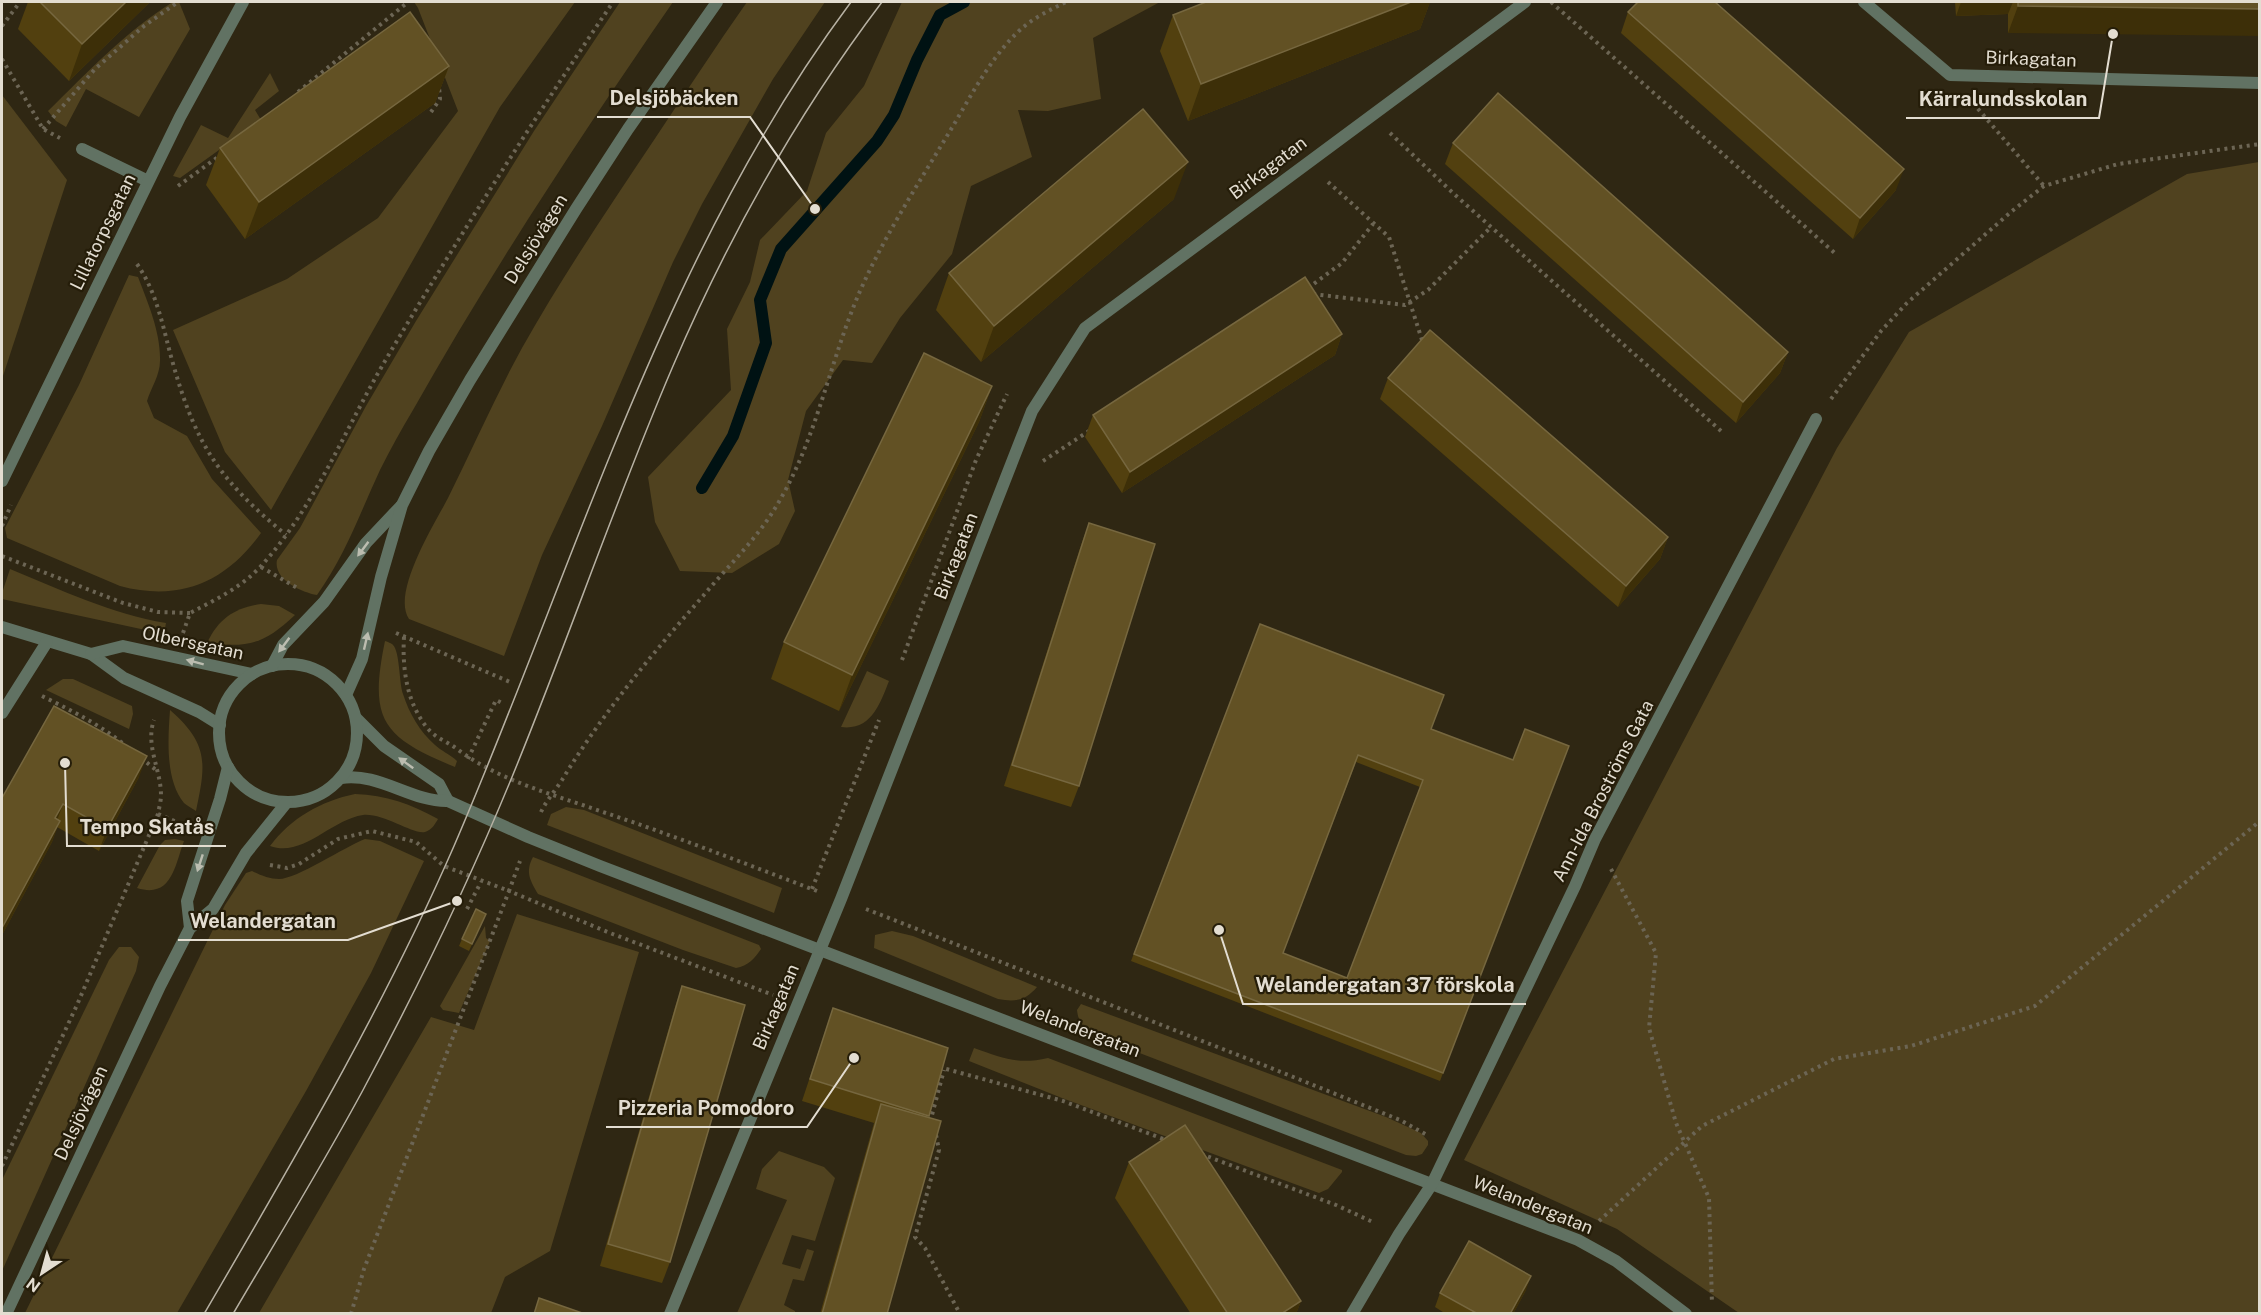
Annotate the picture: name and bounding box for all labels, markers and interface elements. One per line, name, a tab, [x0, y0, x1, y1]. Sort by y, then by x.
street label: Birkagatan	[1985, 46, 2077, 71]
callout: Delsjöbäcken	[597, 79, 750, 117]
callout: Kärralundsskolan	[1906, 80, 2099, 118]
text: Delsjöbäcken	[610, 86, 738, 110]
text: Kärralundsskolan	[1919, 87, 2087, 111]
street label: Birkagatan	[1225, 132, 1310, 203]
street label: Lillatorpsgatan	[65, 170, 140, 293]
street label: Delsjövägen	[500, 190, 572, 288]
street label: Birkagatan	[929, 509, 982, 602]
one-way arrow	[357, 540, 369, 556]
street label: Olbersgatan	[140, 622, 246, 664]
one-way arrow	[362, 631, 371, 650]
one-way arrow	[279, 638, 291, 653]
one-way arrow	[186, 656, 204, 666]
street label: Ann-Ida Broströms Gata	[1548, 696, 1658, 885]
one-way arrow	[398, 757, 413, 769]
callout: Tempo Skatås	[67, 808, 226, 846]
text: Tempo Skatås	[80, 815, 214, 839]
one-way arrow	[194, 854, 204, 872]
callout: Welandergatan	[178, 902, 348, 940]
text: Welandergatan	[190, 909, 336, 933]
street label: Birkagatan	[748, 961, 803, 1053]
callout: Welandergatan 37 förskola	[1243, 966, 1526, 1004]
text: Welandergatan 37 förskola	[1256, 973, 1514, 997]
street label: Welandergatan	[1017, 996, 1144, 1061]
street label: Delsjövägen	[49, 1062, 112, 1163]
callout: Pizzeria Pomodoro	[606, 1089, 807, 1127]
text: Pizzeria Pomodoro	[618, 1096, 794, 1120]
street label: Welandergatan	[1470, 1171, 1596, 1238]
north arrow	[12, 1243, 72, 1303]
text: N	[23, 1273, 44, 1296]

